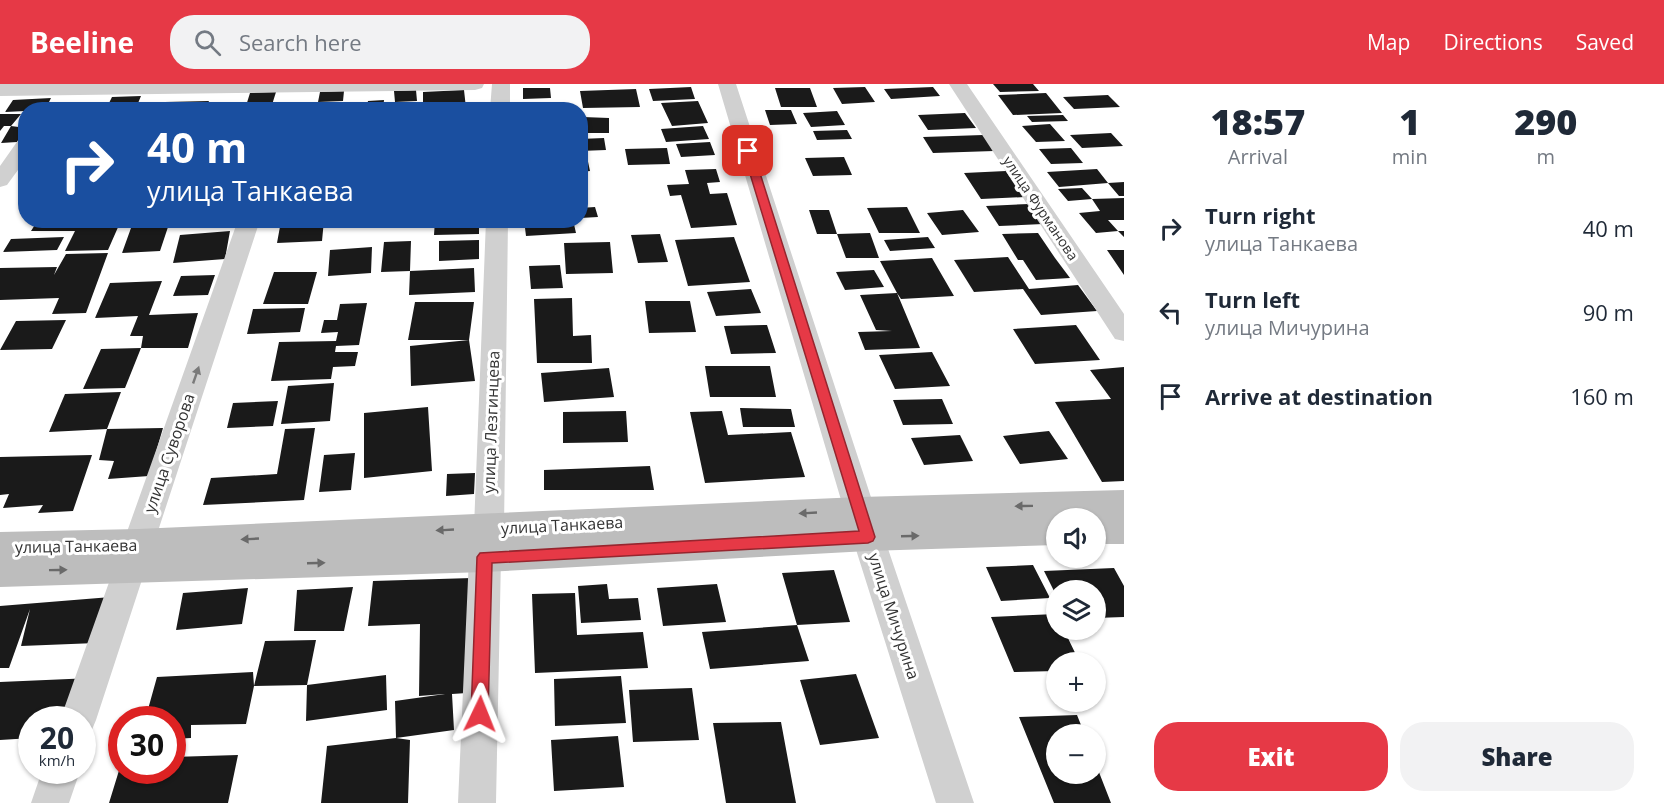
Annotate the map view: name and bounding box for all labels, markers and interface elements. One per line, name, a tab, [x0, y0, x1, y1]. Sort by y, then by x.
search box	[170, 15, 590, 69]
text: Beeline	[30, 23, 134, 61]
icon: search	[191, 26, 224, 59]
text: Search here	[239, 27, 362, 57]
text: Map	[1367, 28, 1410, 56]
text: Directions	[1443, 28, 1543, 56]
text: Saved	[1576, 28, 1634, 56]
text: 18:57	[1211, 97, 1305, 146]
text: 1	[1399, 97, 1420, 146]
text: 290	[1514, 97, 1577, 146]
text: 40 m	[147, 118, 247, 175]
pin	[722, 125, 773, 176]
icon: right	[48, 126, 126, 204]
icon: arrive	[731, 134, 764, 167]
text: Arrival	[1228, 143, 1288, 170]
text: min	[1392, 143, 1428, 170]
text: m	[1537, 143, 1555, 170]
street label: улица Фурманова	[999, 152, 1083, 264]
text: улица Танкаева	[147, 172, 354, 209]
text: Turn right	[1205, 200, 1316, 230]
icon: right	[1154, 212, 1187, 245]
text: 40 m	[1583, 213, 1634, 243]
text: улица Танкаева	[1205, 230, 1358, 257]
text: Turn left	[1205, 284, 1300, 314]
icon: left	[1154, 296, 1187, 329]
text: 90 m	[1583, 297, 1634, 327]
text: улица Мичурина	[1205, 314, 1370, 341]
street label: улица Лезгинцева	[478, 350, 504, 494]
one-way arrow	[192, 366, 202, 384]
icon: arrive	[1154, 380, 1187, 413]
text: Arrive at destination	[1205, 381, 1433, 411]
text: 160 m	[1570, 381, 1634, 411]
street label: улица Суворова	[138, 390, 200, 516]
one-way arrow	[1014, 502, 1033, 511]
map controls	[1046, 508, 1106, 784]
button: sound	[1046, 508, 1106, 568]
one-way arrow	[798, 509, 817, 518]
street label: улица Танкаева	[500, 511, 624, 539]
one-way arrow	[436, 526, 455, 535]
one-way arrow	[900, 531, 919, 540]
street label: улица Танкаева	[15, 534, 137, 558]
one-way arrow	[241, 535, 260, 544]
street label: улица Мичурина	[863, 550, 925, 682]
one-way arrow	[307, 558, 326, 567]
one-way arrow	[49, 566, 68, 575]
button: layers	[1046, 580, 1106, 640]
button: +	[1046, 652, 1106, 712]
position arrow	[448, 682, 512, 746]
speed limit sign: 30	[108, 706, 186, 784]
text: 20	[40, 717, 74, 758]
button: Exit	[1154, 722, 1388, 791]
button: Share	[1400, 722, 1634, 791]
button: −	[1046, 724, 1106, 784]
text: km/h	[39, 750, 75, 770]

